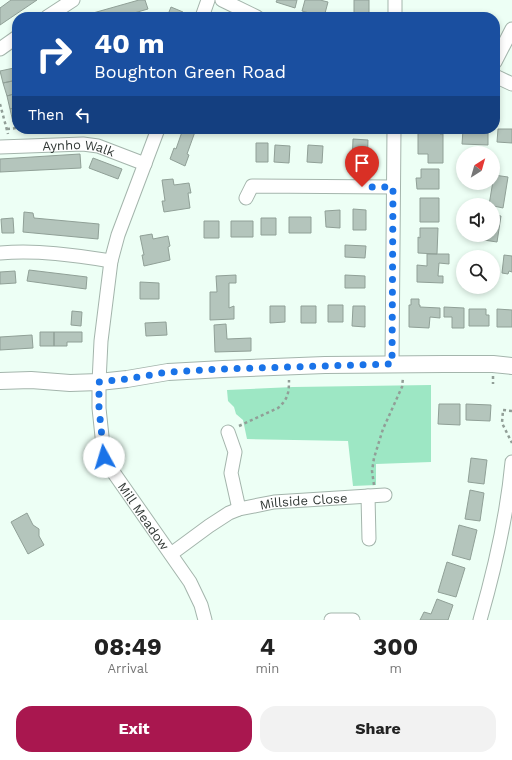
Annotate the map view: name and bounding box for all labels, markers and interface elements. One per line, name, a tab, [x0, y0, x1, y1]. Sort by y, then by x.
text: 40 m	[94, 27, 164, 60]
icon: right	[28, 28, 80, 80]
text: Boughton Green Road	[94, 61, 286, 82]
icon: left	[72, 104, 94, 126]
text: Then	[28, 106, 64, 124]
street label: Aynho Walk	[42, 137, 117, 160]
pin	[345, 146, 379, 187]
north arrow	[456, 146, 500, 190]
map controls	[456, 146, 500, 294]
icon: arrive	[351, 152, 373, 174]
button: sound	[456, 198, 500, 242]
button: search	[456, 250, 500, 294]
position arrow	[83, 436, 125, 478]
street label: Mill Meadow	[115, 479, 172, 553]
street label: Millside Close	[258, 490, 348, 513]
text: 08:49	[94, 633, 162, 661]
text: 4	[260, 633, 275, 661]
text: 300	[373, 633, 418, 661]
text: Arrival	[107, 661, 148, 676]
text: min	[255, 661, 279, 676]
text: m	[389, 661, 402, 676]
button: Exit	[16, 706, 252, 752]
button: Share	[260, 706, 496, 752]

